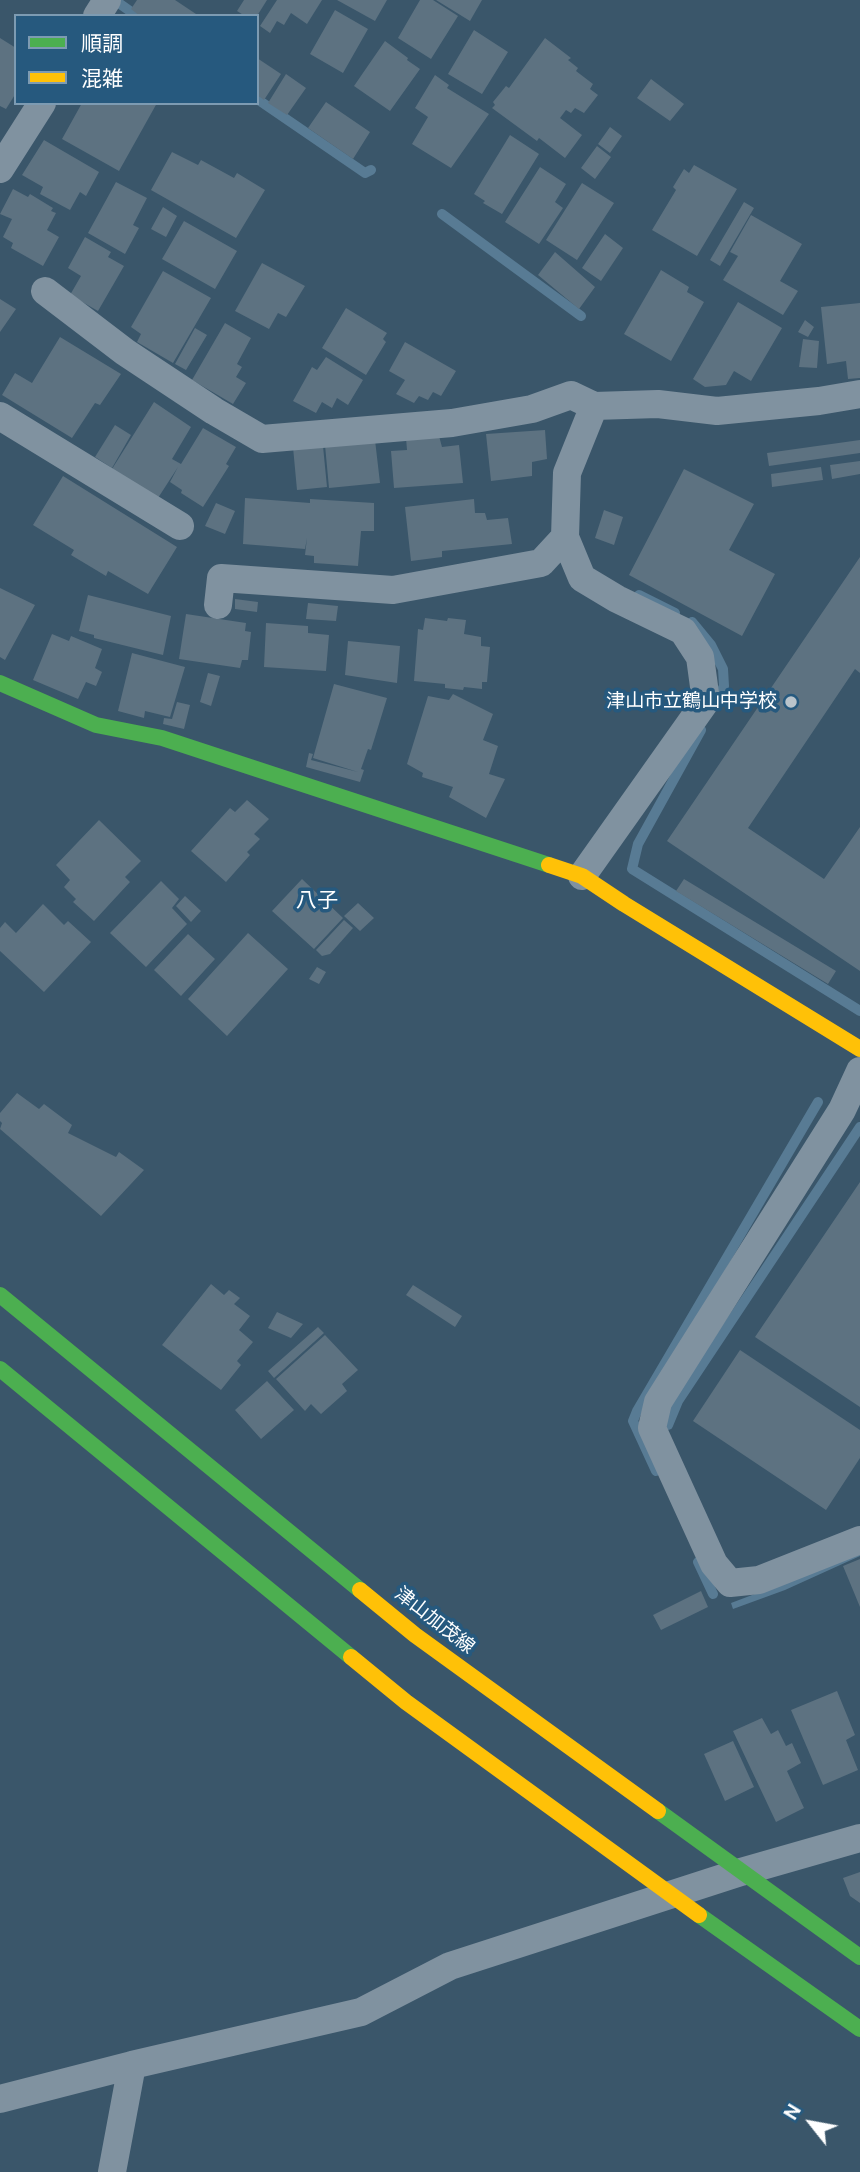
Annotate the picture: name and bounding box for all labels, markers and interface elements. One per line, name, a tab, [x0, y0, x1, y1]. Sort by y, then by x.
legend	[14, 14, 259, 105]
text: 順調	[81, 30, 123, 58]
text: 混雑	[81, 65, 123, 93]
place label: 津山市立鶴山中学校	[606, 691, 777, 713]
marker: 津山市立鶴山中学校	[783, 694, 799, 710]
district label: 八子	[296, 888, 338, 914]
street label: 津山加茂線	[390, 1583, 478, 1659]
north arrow	[776, 2088, 846, 2158]
text: N	[778, 2100, 807, 2124]

